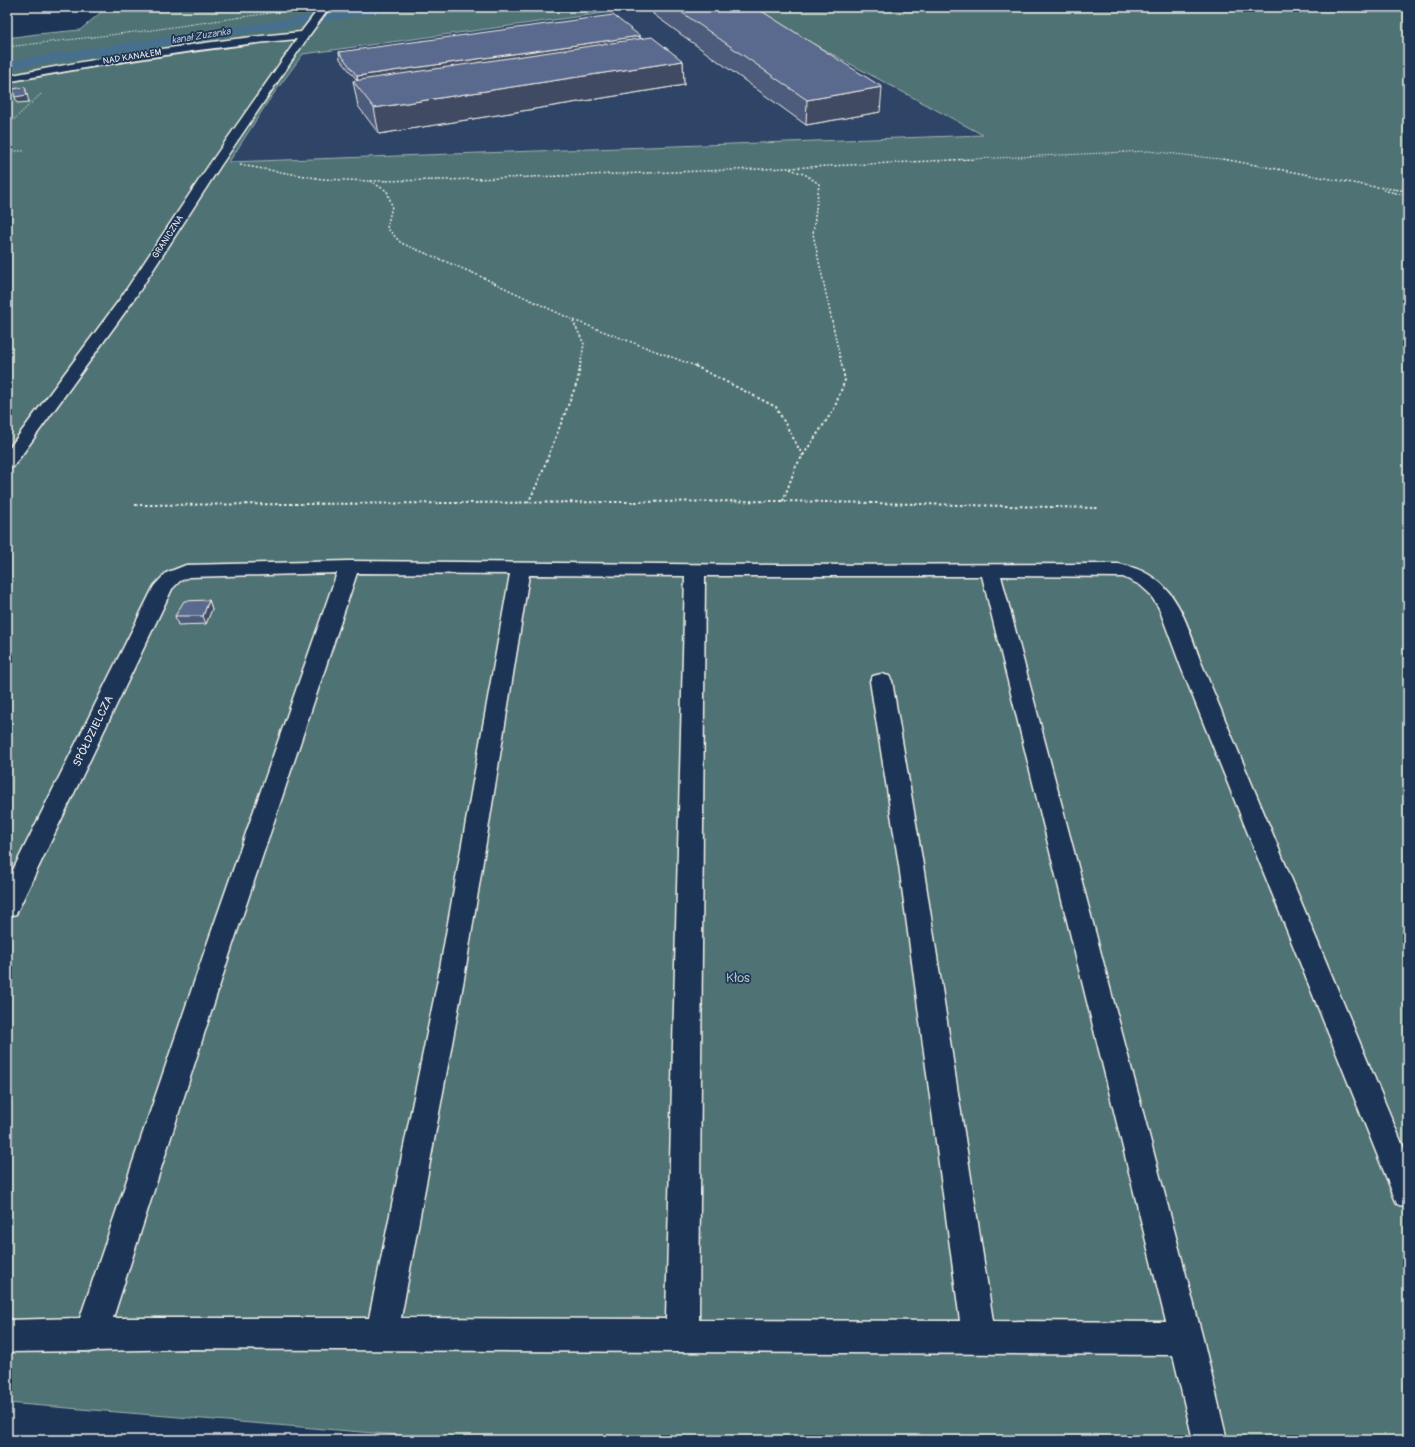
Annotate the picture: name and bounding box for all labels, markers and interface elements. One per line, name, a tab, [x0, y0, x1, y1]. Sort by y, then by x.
water label: kanał Zuzanka	[171, 25, 233, 47]
street label: NAD KANAŁEM	[102, 47, 163, 67]
street label: GRANICZNA	[150, 213, 186, 261]
street label: SPÓŁDZIELCZA	[69, 693, 116, 768]
park label: Kłos	[726, 970, 750, 986]

